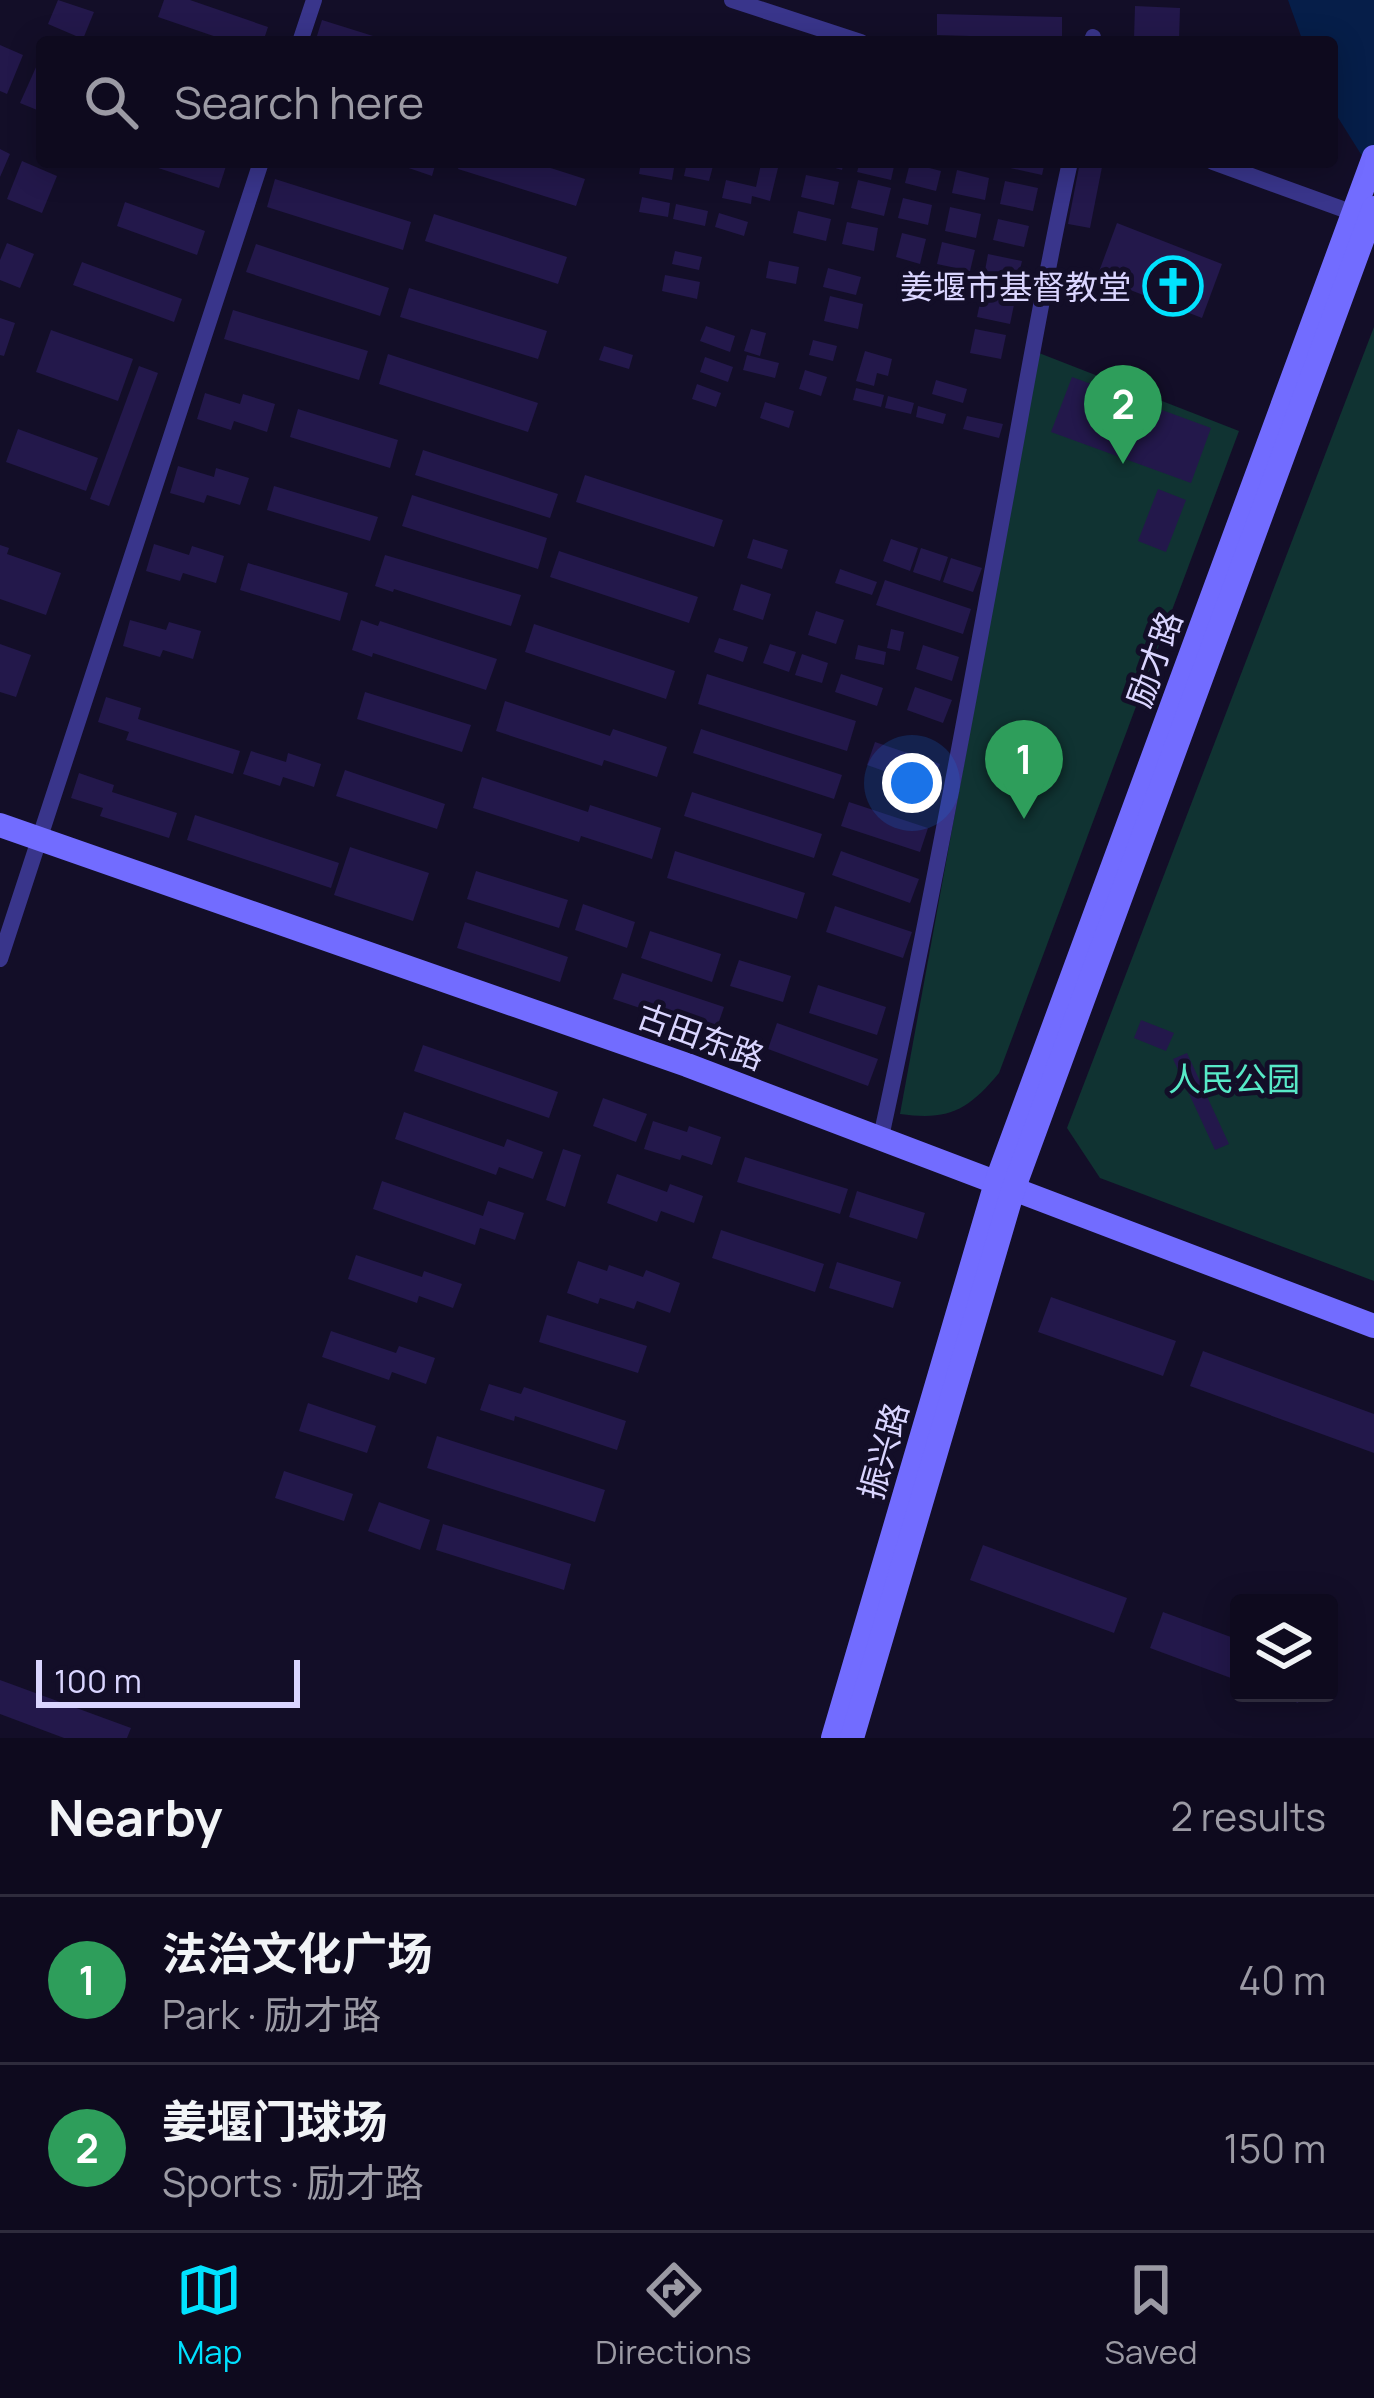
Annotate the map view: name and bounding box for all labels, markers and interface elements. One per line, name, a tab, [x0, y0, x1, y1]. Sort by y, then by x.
search box	[36, 36, 1338, 168]
icon: search	[78, 69, 144, 135]
text: Search here	[174, 71, 424, 133]
church icon: 姜堰市基督教堂	[1142, 255, 1204, 317]
place label: 姜堰市基督教堂	[900, 264, 1131, 309]
pin: 2	[1084, 365, 1162, 464]
street label: 励才路	[1116, 605, 1192, 713]
pin: 1	[985, 720, 1063, 819]
your location	[882, 753, 942, 813]
street label: 古田东路	[631, 992, 771, 1080]
park label: 人民公园	[1168, 1056, 1300, 1101]
street label: 振兴路	[848, 1397, 918, 1505]
map controls	[1230, 1594, 1338, 1702]
button: layers	[1230, 1594, 1338, 1702]
scale bar	[36, 1654, 300, 1707]
text: 100 m	[54, 1658, 142, 1703]
text: Nearby	[48, 1782, 223, 1851]
text: 2 results	[1171, 1789, 1326, 1843]
text: 法治文化广场	[162, 1922, 432, 1984]
text: 1	[78, 1953, 96, 2007]
text: 40 m	[1238, 1953, 1326, 2007]
text: Park · 励才路	[162, 1987, 381, 2041]
text: 姜堰门球场	[162, 2090, 387, 2152]
text: 2	[75, 2121, 99, 2175]
text: 150 m	[1224, 2121, 1326, 2175]
text: Sports · 励才路	[162, 2155, 424, 2209]
tab: Map	[176, 2257, 242, 2374]
tab: Directions	[595, 2257, 752, 2374]
tab: Saved	[1105, 2257, 1198, 2374]

